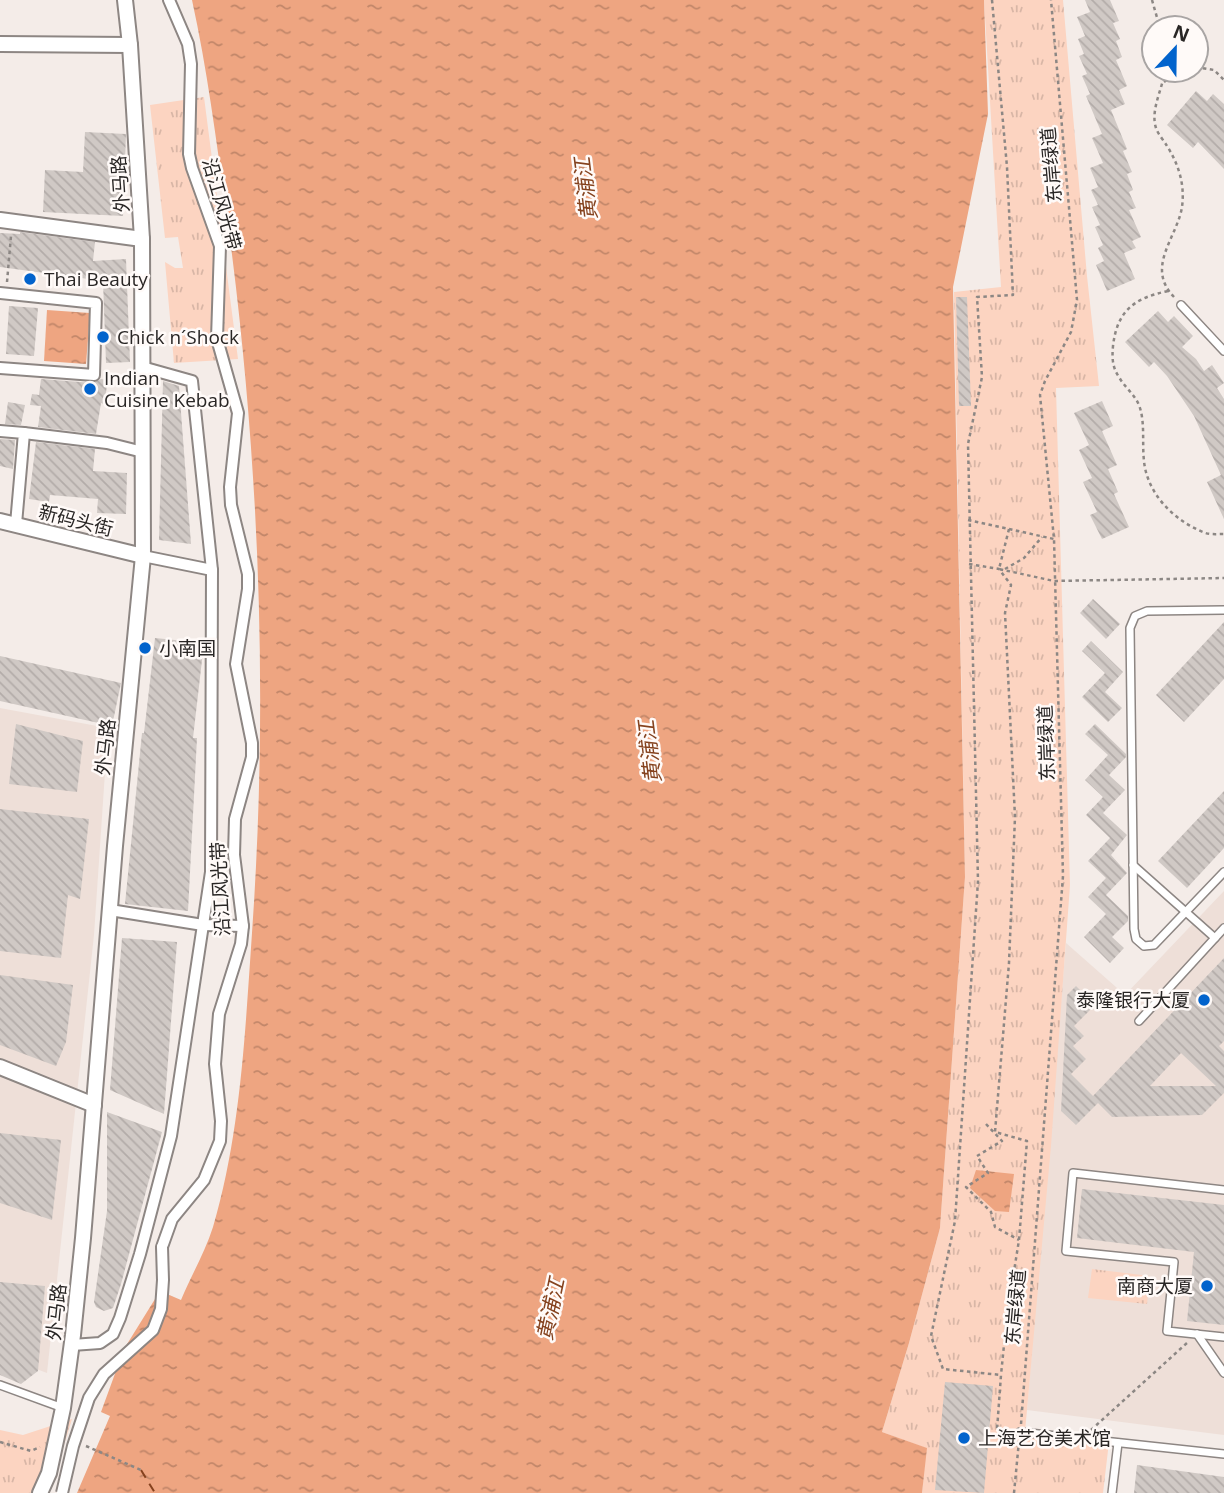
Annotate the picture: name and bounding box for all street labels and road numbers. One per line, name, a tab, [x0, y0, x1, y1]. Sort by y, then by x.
street label: 东岸绿道	[1035, 126, 1067, 204]
street label: 外马路	[105, 155, 135, 213]
street label: 沿江风光带	[196, 155, 248, 253]
street label: 新码头街	[36, 498, 116, 542]
street label: 东岸绿道	[1032, 705, 1060, 781]
street label: 外马路	[89, 717, 121, 777]
street label: 沿江风光带	[205, 841, 235, 937]
street label: 东岸绿道	[999, 1268, 1031, 1346]
street label: 外马路	[40, 1282, 72, 1342]

